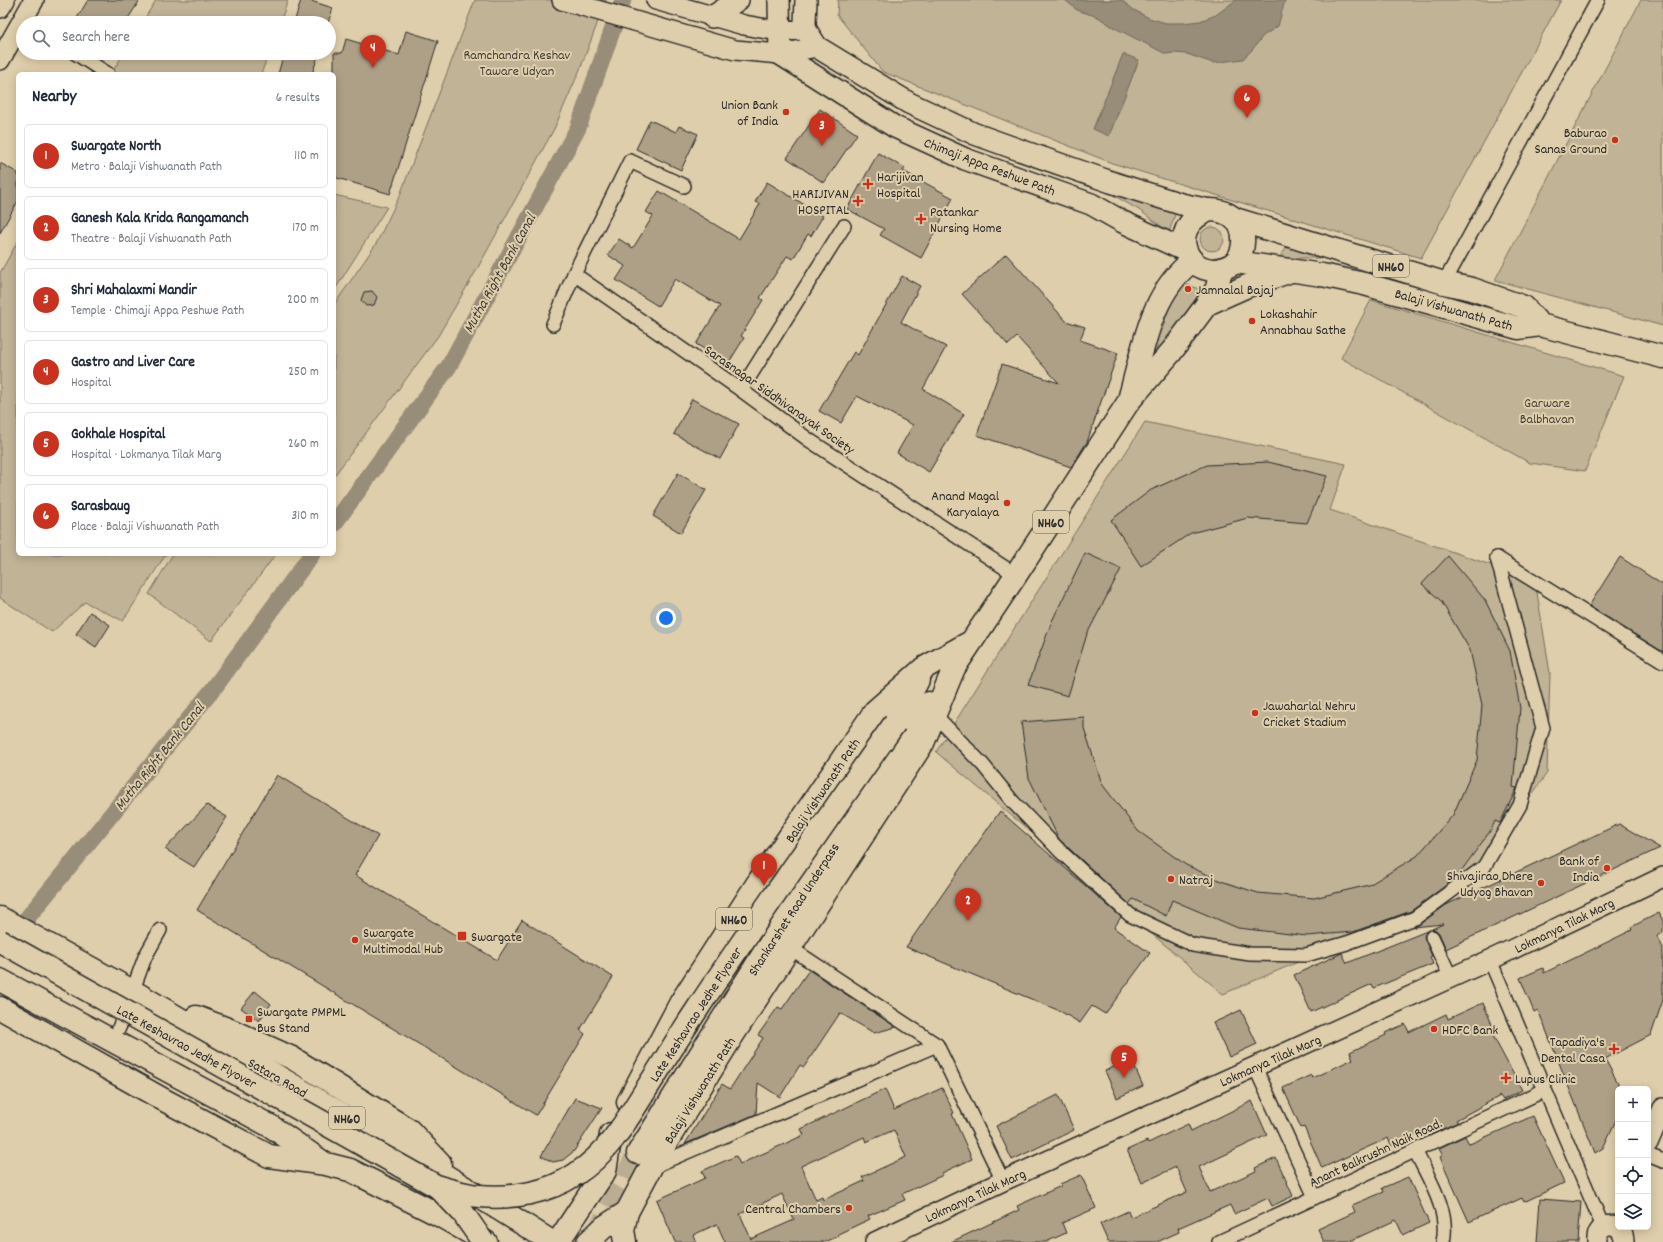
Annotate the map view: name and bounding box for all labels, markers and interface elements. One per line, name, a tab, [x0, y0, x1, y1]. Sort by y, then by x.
search box	[16, 16, 336, 60]
icon: search	[30, 27, 52, 49]
text: Search here	[62, 27, 130, 49]
pin: 4	[360, 35, 386, 68]
park label: Ramchandra Keshav Taware Udyan	[464, 46, 571, 82]
pin: 6	[1234, 85, 1260, 118]
text: Nearby	[32, 86, 76, 110]
text: 6 results	[276, 89, 320, 108]
place label: Union Bank of India	[721, 96, 778, 132]
marker: Union Bank of India	[781, 107, 791, 117]
pin: 3	[809, 113, 835, 146]
place label: Baburao Sanas Ground	[1535, 124, 1607, 160]
street label: Chimaji Appa Peshwe Path	[921, 134, 1058, 202]
marker: Baburao Sanas Ground	[1610, 135, 1620, 145]
text: Swargate North	[71, 136, 161, 158]
text: 1	[45, 147, 47, 166]
text: 110 m	[294, 147, 319, 166]
text: Metro · Balaji Vishwanath Path	[71, 158, 222, 177]
place label: Harijivan Hospital	[877, 168, 924, 204]
marker: Harijivan Hospital	[862, 178, 874, 190]
place label: HARIJIVAN HOSPITAL	[792, 185, 849, 221]
marker: HARIJIVAN HOSPITAL	[852, 195, 864, 207]
place label: Patankar Nursing Home	[930, 203, 1002, 239]
text: Ganesh Kala Krida Rangamanch	[71, 208, 249, 230]
water label: Mutha Right Bank Canal	[459, 209, 543, 338]
marker: Patankar Nursing Home	[915, 213, 927, 225]
text: 2	[43, 219, 49, 238]
text: 170 m	[292, 219, 319, 238]
text: Theatre · Balaji Vishwanath Path	[71, 230, 232, 249]
road number: NH60	[1373, 255, 1409, 277]
text: Shri Mahalaxmi Mandir	[71, 280, 197, 302]
place label: Jamnalal Bajaj	[1196, 281, 1274, 301]
marker: Jamnalal Bajaj	[1183, 284, 1193, 294]
street label: Balaji Vishwanath Path	[1392, 284, 1515, 337]
text: 3	[43, 291, 49, 310]
text: 200 m	[287, 291, 319, 310]
text: Temple · Chimaji Appa Peshwe Path	[71, 302, 244, 321]
place label: Lokashahir Annabhau Sathe	[1260, 305, 1346, 341]
marker: Lokashahir Annabhau Sathe	[1247, 316, 1257, 326]
street label: Sarasnagar Siddhivanayak Society	[700, 341, 858, 461]
text: Gastro and Liver Care	[71, 352, 195, 374]
text: 4	[43, 363, 49, 382]
text: 250 m	[288, 363, 319, 382]
text: Hospital	[71, 374, 111, 393]
park label: Garware Balbhavan	[1520, 394, 1574, 430]
text: Gokhale Hospital	[71, 424, 165, 446]
text: 5	[43, 435, 49, 454]
text: 260 m	[288, 435, 319, 454]
text: Hospital · Lokmanya Tilak Marg	[71, 446, 221, 465]
place label: Anand Magal Karyalaya	[931, 487, 1000, 523]
text: Sarasbaug	[71, 496, 130, 518]
marker: Anand Magal Karyalaya	[1002, 498, 1012, 508]
text: 6	[43, 507, 49, 526]
text: 310 m	[291, 507, 319, 526]
road number: NH60	[1033, 511, 1069, 533]
text: Place · Balaji Vishwanath Path	[71, 518, 219, 537]
your location	[656, 608, 676, 628]
water label: Mutha Right Bank Canal	[110, 697, 212, 816]
place label: Jawaharlal Nehru Cricket Stadium	[1263, 697, 1356, 733]
marker: Jawaharlal Nehru Cricket Stadium	[1250, 708, 1260, 718]
street label: Balaji Vishwanath Path	[781, 735, 866, 847]
street label: Shankarshet Road Underpass	[744, 839, 845, 981]
place label: Bank of India	[1559, 852, 1600, 888]
pin: 1	[751, 853, 777, 886]
marker: Bank of India	[1602, 863, 1612, 873]
place label: Shivajirao Dhere Udyog Bhavan	[1447, 867, 1533, 903]
place label: Natraj	[1179, 871, 1213, 891]
marker: Natraj	[1166, 874, 1176, 884]
marker: Shivajirao Dhere Udyog Bhavan	[1536, 878, 1546, 888]
pin: 2	[955, 888, 981, 921]
street label: Lokmanya Tilak Marg	[1512, 894, 1618, 960]
road number: NH60	[716, 908, 752, 930]
place label: Swargate Multimodal Hub	[363, 924, 443, 960]
place label: Swargate	[471, 928, 522, 948]
marker: Swargate	[456, 930, 468, 942]
marker: Swargate Multimodal Hub	[350, 935, 360, 945]
street label: Late Keshavrao Jedhe Flyover	[645, 943, 748, 1087]
street label: Late Keshavrao Jedhe Flyover	[112, 1001, 261, 1095]
place label: Swargate PMPML Bus Stand	[257, 1003, 346, 1039]
marker: Swargate PMPML Bus Stand	[244, 1014, 254, 1024]
place label: HDFC Bank	[1442, 1021, 1498, 1041]
marker: HDFC Bank	[1429, 1024, 1439, 1034]
street label: Lokmanya Tilak Marg	[1217, 1031, 1325, 1093]
place label: Tapadiya's Dental Casa	[1541, 1033, 1605, 1069]
street label: Balaji Vishwanath Path	[660, 1034, 742, 1148]
marker: Tapadiya's Dental Casa	[1608, 1043, 1620, 1055]
pin: 5	[1111, 1045, 1137, 1078]
street label: Satara Road	[244, 1054, 310, 1104]
place label: Lupus Clinic	[1515, 1070, 1576, 1090]
marker: Lupus Clinic	[1500, 1072, 1512, 1084]
map controls	[1615, 1086, 1651, 1230]
button: +	[1615, 1086, 1651, 1122]
road number: NH60	[329, 1107, 365, 1129]
street label: Anant Balkrushn Naik Road.	[1306, 1114, 1446, 1193]
button: −	[1615, 1122, 1651, 1158]
button: locate	[1615, 1158, 1651, 1194]
street label: Lokmanya Tilak Marg	[922, 1165, 1029, 1229]
button: layers	[1615, 1194, 1651, 1230]
place label: Central Chambers	[745, 1200, 841, 1220]
marker: Central Chambers	[844, 1203, 854, 1213]

